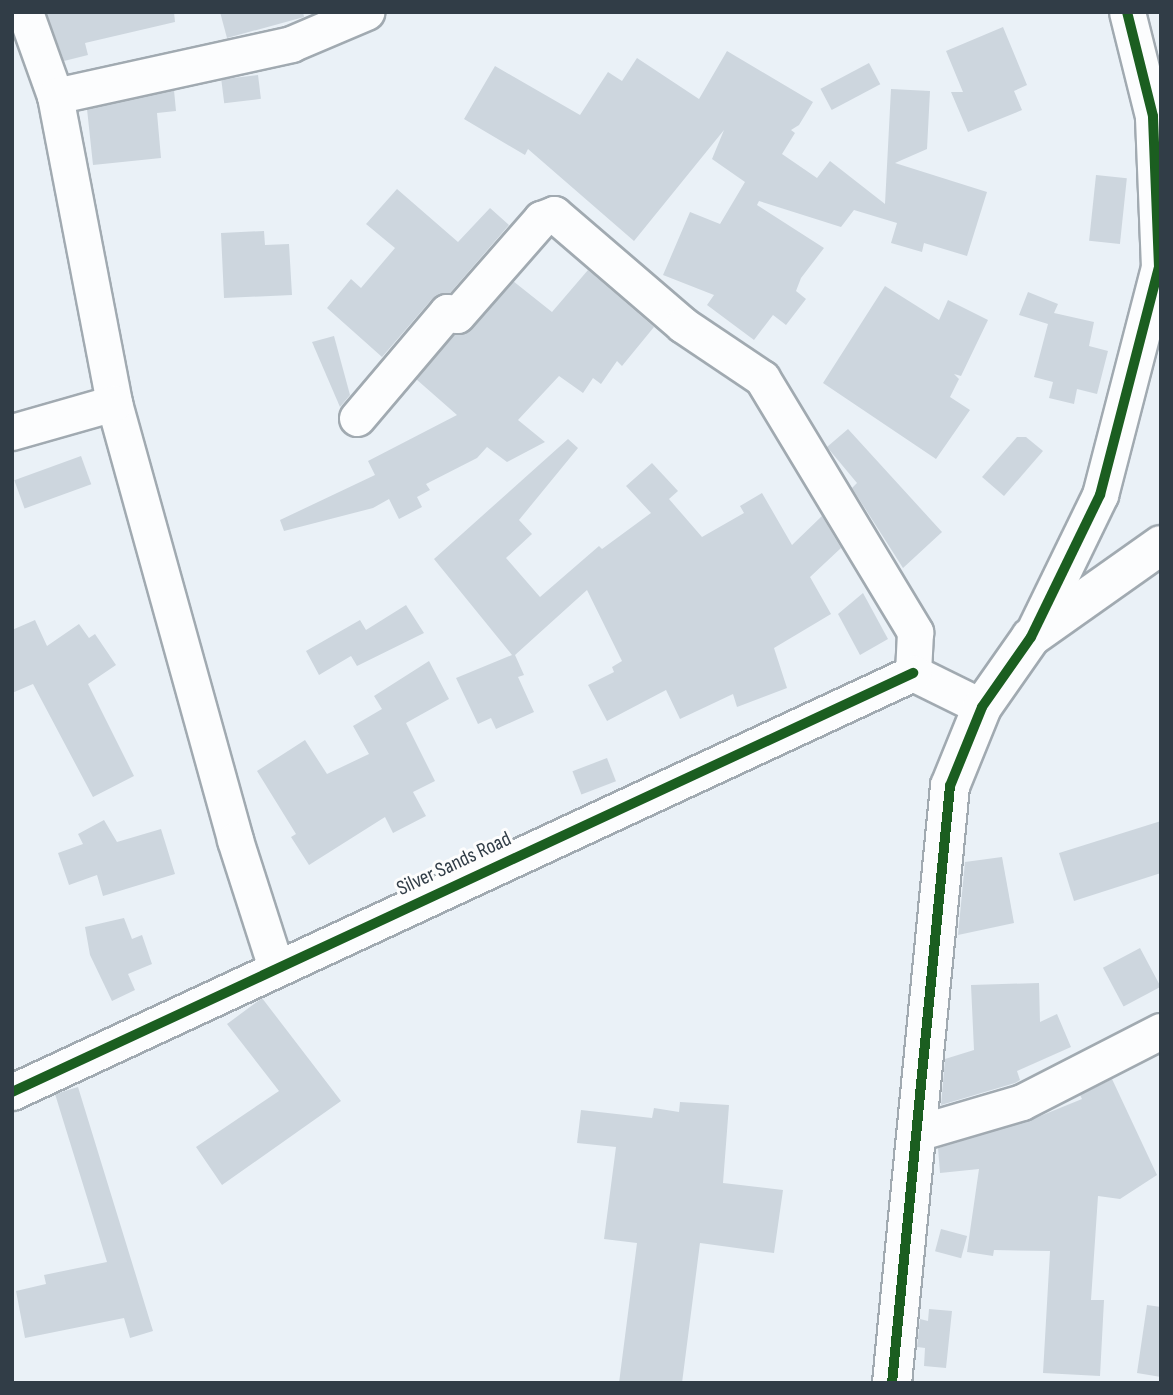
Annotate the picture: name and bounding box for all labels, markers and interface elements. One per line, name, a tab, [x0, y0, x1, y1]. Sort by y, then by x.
street label: Silver Sands Road	[393, 827, 515, 901]

